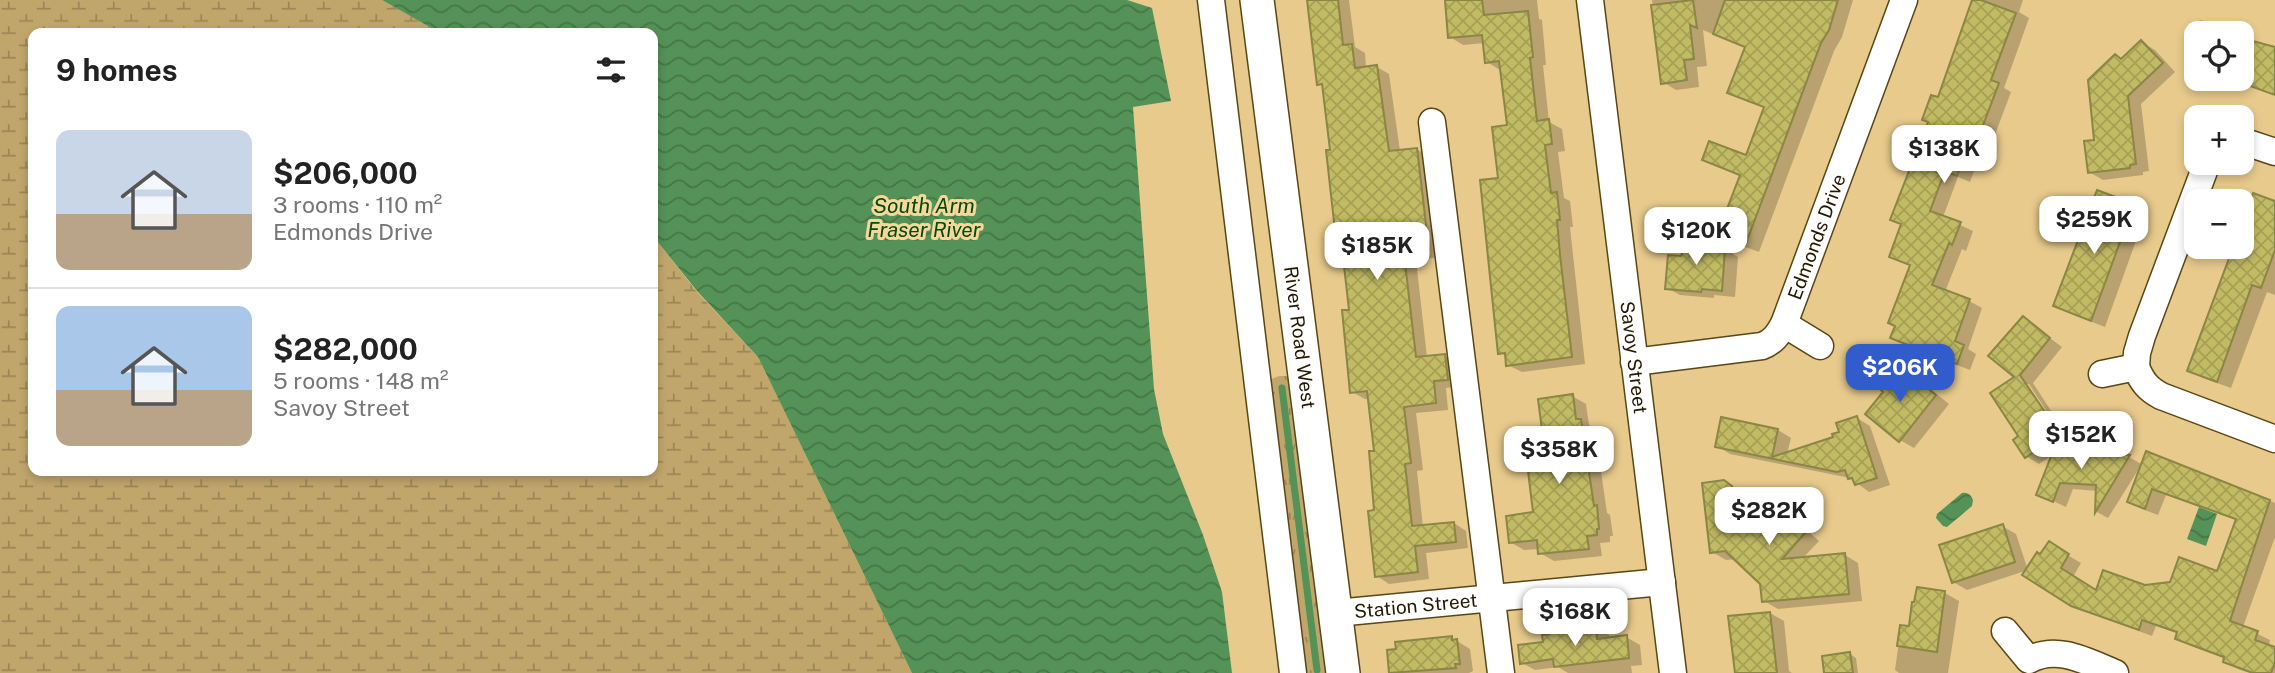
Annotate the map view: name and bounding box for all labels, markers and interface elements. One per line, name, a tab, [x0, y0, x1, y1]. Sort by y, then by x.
map controls	[2184, 21, 2254, 259]
button: locate	[2184, 21, 2254, 91]
icon: filters	[592, 51, 630, 89]
text: 9 homes	[56, 52, 178, 88]
button: +	[2184, 105, 2254, 175]
pin: $138K	[1895, 125, 1993, 185]
text: $138K	[1908, 134, 1980, 161]
text: $206,000	[273, 155, 418, 191]
icon: home	[112, 158, 196, 242]
street label: Edmonds Drive	[1783, 171, 1850, 303]
button: −	[2184, 189, 2254, 259]
text: 3 rooms · 110 m²	[273, 191, 442, 218]
water label: South Arm Fraser River	[867, 193, 982, 242]
pin: $259K	[2045, 196, 2143, 256]
text: $259K	[2055, 205, 2133, 232]
pin: $120K	[1647, 208, 1745, 267]
text: $120K	[1660, 216, 1732, 243]
text: Edmonds Drive	[273, 218, 433, 245]
pin: $185K	[1328, 222, 1426, 282]
text: $185K	[1341, 231, 1413, 258]
street label: River Road West	[1280, 265, 1320, 410]
street label: Savoy Street	[1616, 300, 1652, 415]
text: $282,000	[273, 331, 418, 367]
icon: home	[112, 334, 196, 418]
pin: $206K	[1851, 344, 1949, 404]
text: $206K	[1862, 353, 1938, 380]
text: 5 rooms · 148 m²	[273, 367, 448, 394]
text: Savoy Street	[273, 394, 410, 421]
pin: $152K	[2032, 412, 2130, 471]
text: $152K	[2045, 420, 2117, 447]
pin: $358K	[1510, 426, 1608, 486]
text: $358K	[1520, 435, 1598, 462]
pin: $282K	[1720, 488, 1818, 547]
text: $282K	[1731, 496, 1807, 523]
pin: $168K	[1526, 588, 1624, 648]
street label: Station Street	[1353, 589, 1478, 622]
text: $168K	[1539, 597, 1611, 624]

